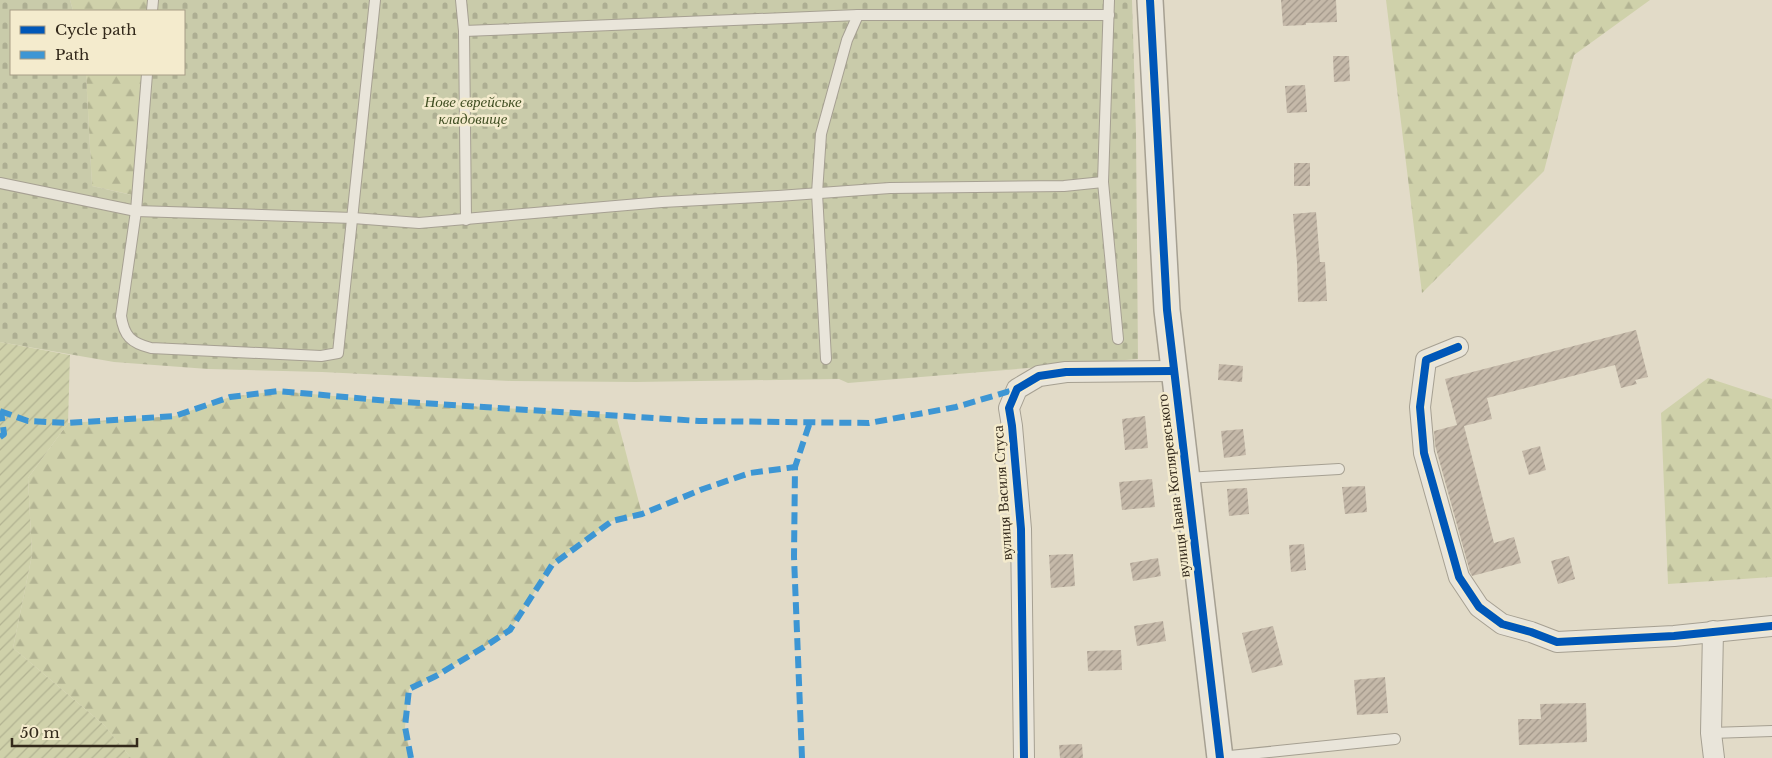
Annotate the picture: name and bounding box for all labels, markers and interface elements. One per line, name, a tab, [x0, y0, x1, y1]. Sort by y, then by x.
legend	[10, 10, 185, 75]
text: Cycle path	[55, 20, 137, 39]
text: Path	[55, 45, 89, 64]
park label: Нове єврейське кладовище	[423, 92, 522, 128]
street label: вулиця Івана Котляревського	[1152, 393, 1194, 579]
street label: вулиця Василя Стуса	[988, 424, 1016, 561]
scale bar	[12, 716, 138, 748]
text: 50 m	[20, 723, 60, 742]

